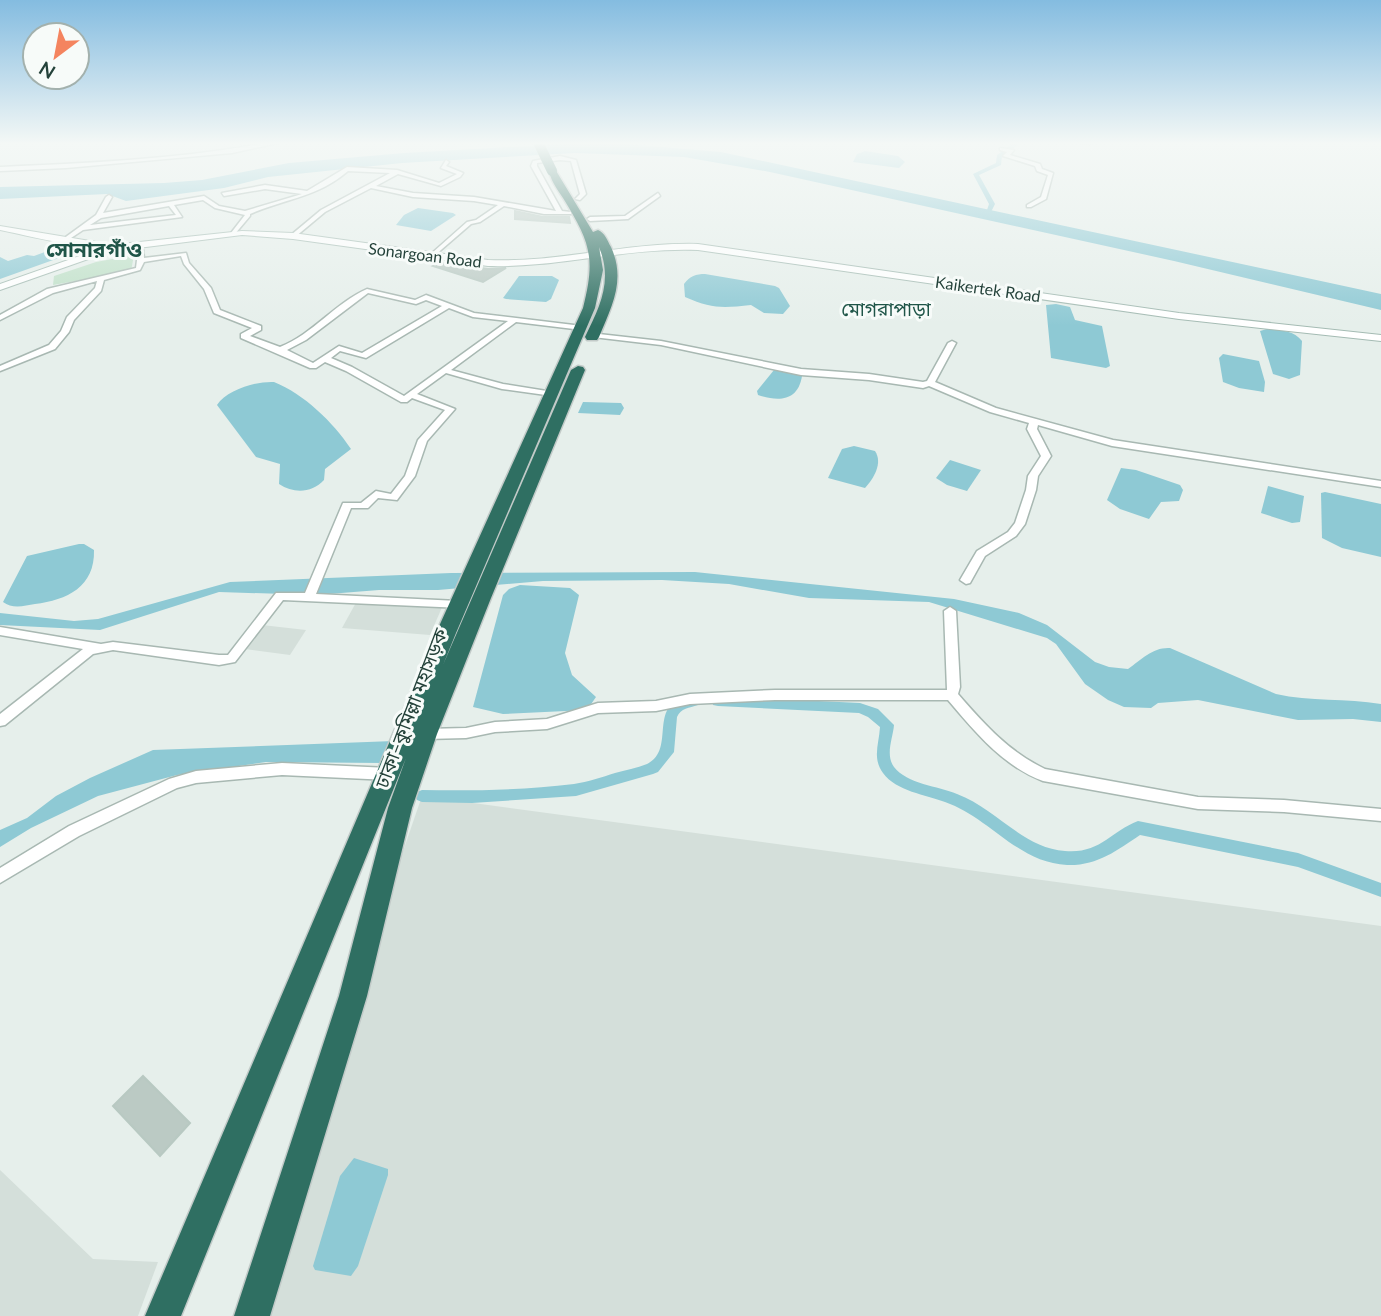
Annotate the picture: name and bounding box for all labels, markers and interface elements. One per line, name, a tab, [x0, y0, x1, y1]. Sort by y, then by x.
north arrow	[21, 21, 91, 91]
text: N	[34, 57, 59, 84]
district label: সোনারগাঁও	[46, 236, 142, 261]
street label: Sonargoan Road	[367, 238, 483, 271]
street label: Kaikertek Road	[934, 272, 1042, 305]
district label: মোগরাপাড়া	[841, 297, 932, 320]
street label: ঢাকা–কুমিল্লা মহাসড়ক	[369, 624, 453, 792]

